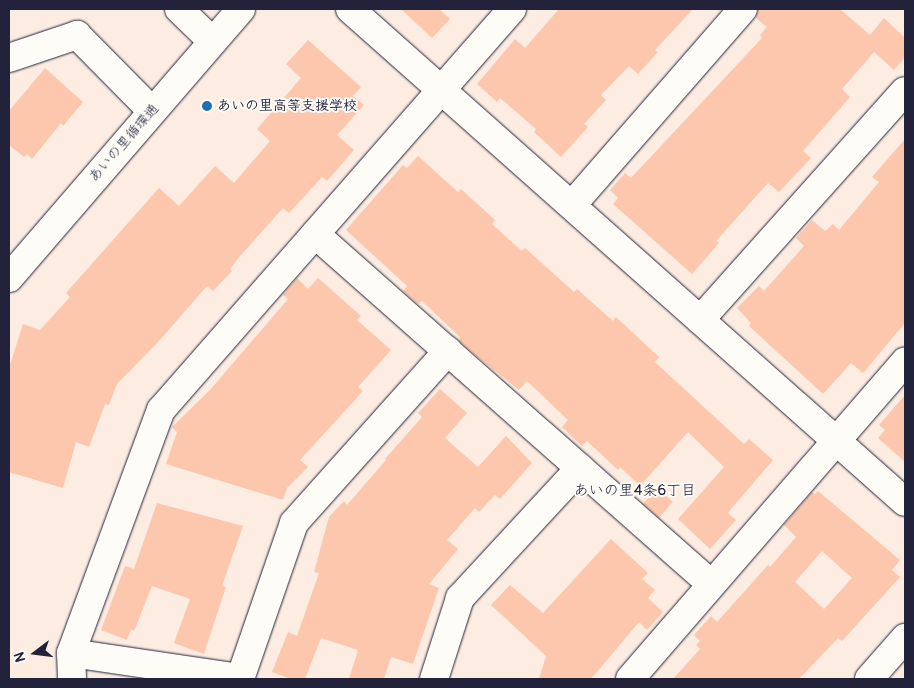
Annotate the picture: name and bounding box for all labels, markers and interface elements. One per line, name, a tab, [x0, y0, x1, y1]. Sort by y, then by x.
place label: あいの里高等支援学校	[217, 98, 357, 114]
marker: あいの里高等支援学校	[201, 100, 213, 112]
street label: あいの里循環通	[86, 101, 162, 185]
district label: あいの里4条6丁目	[574, 482, 696, 500]
north arrow	[10, 628, 60, 678]
text: N	[11, 650, 29, 664]

